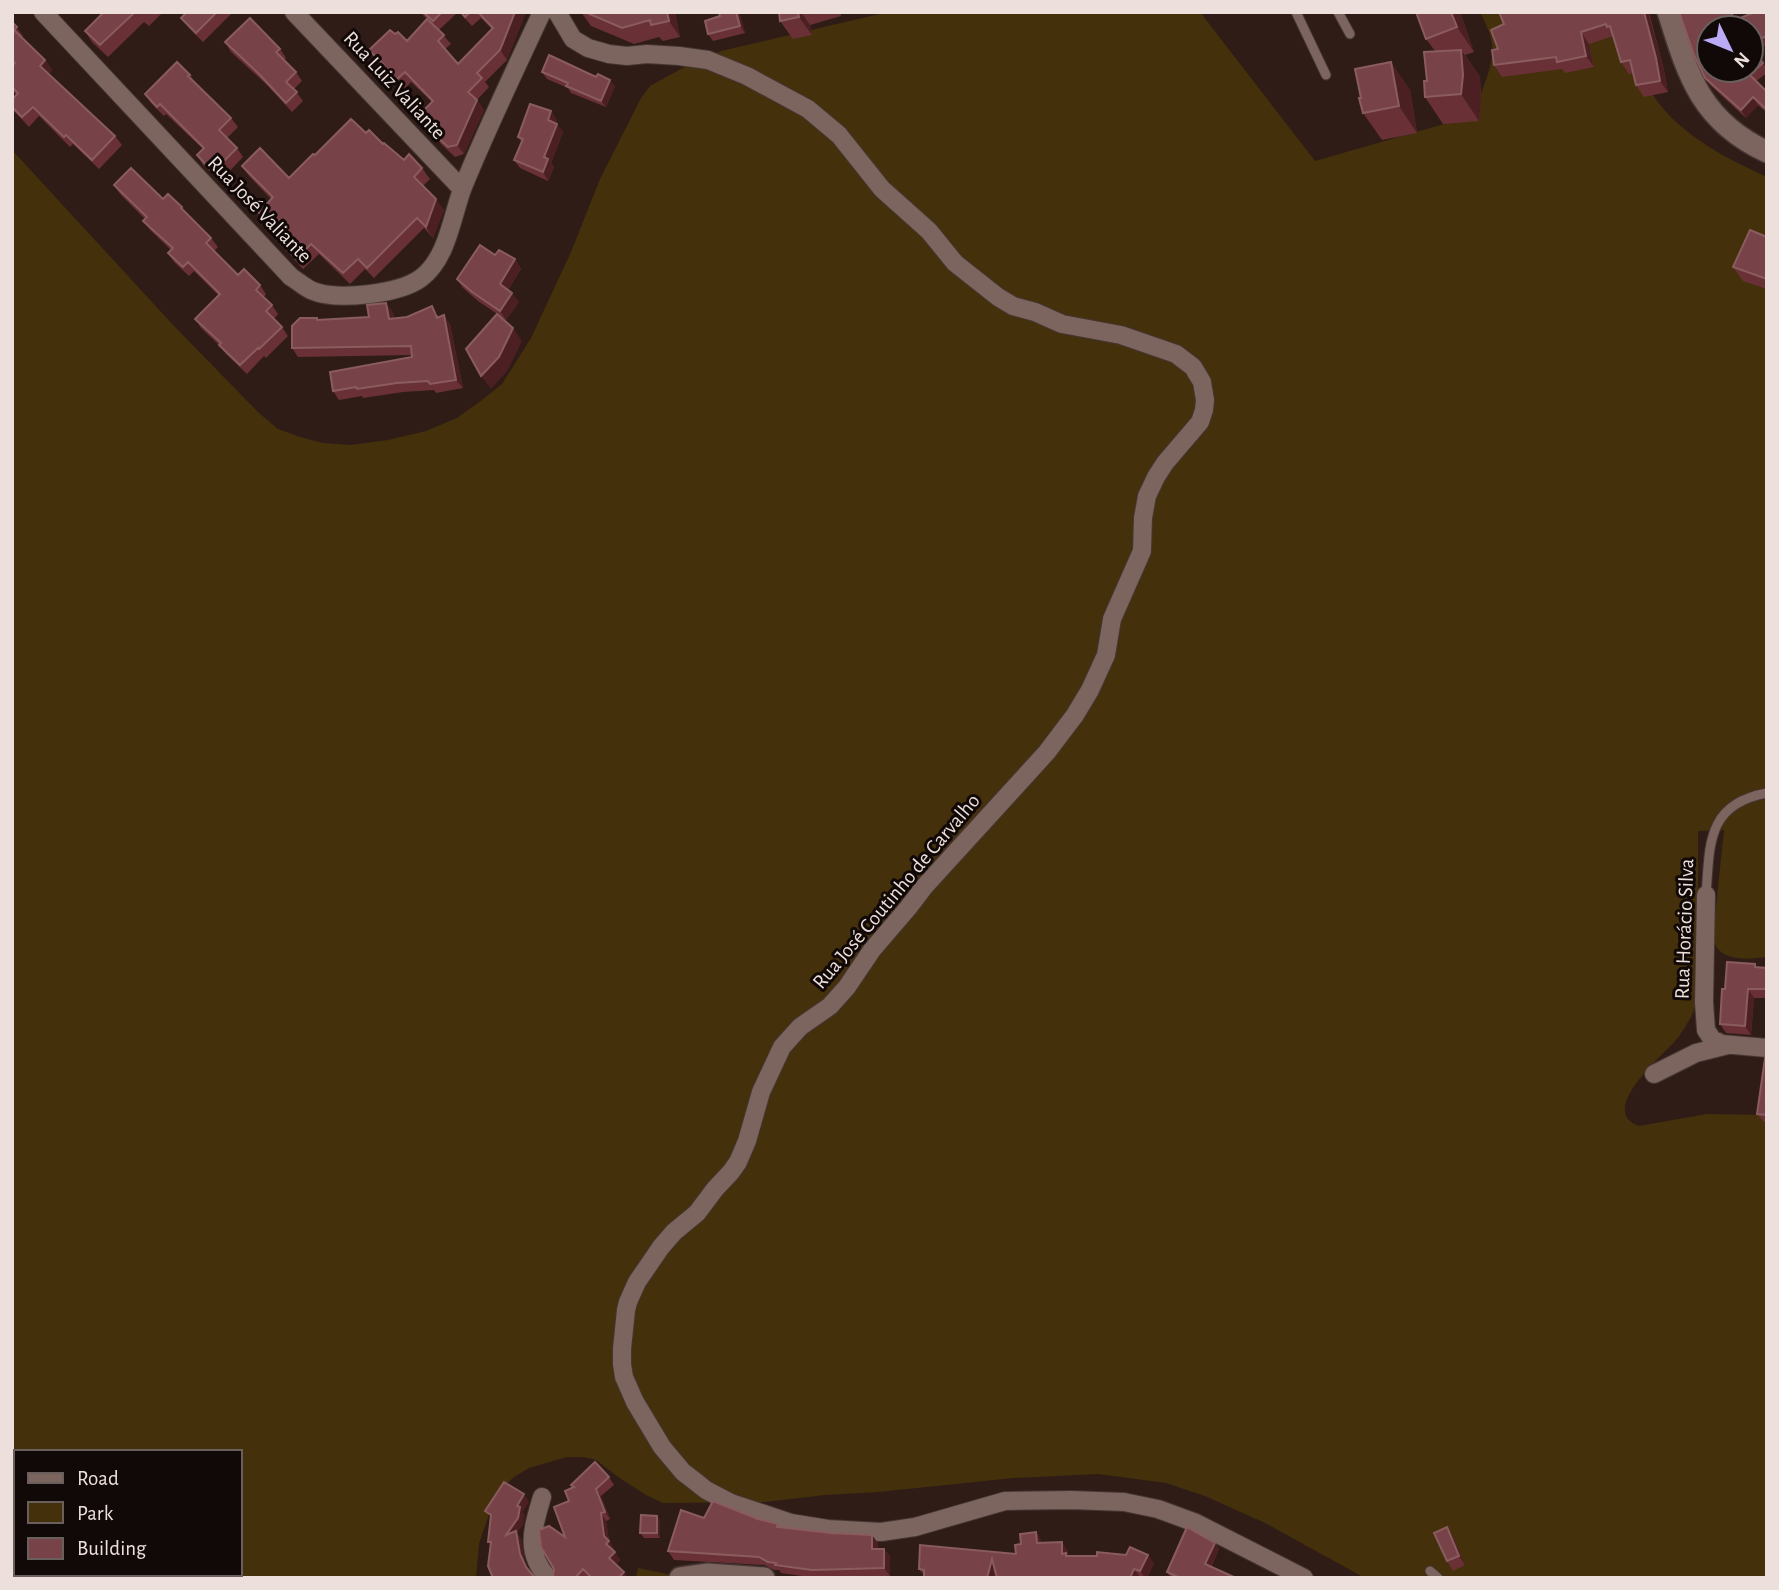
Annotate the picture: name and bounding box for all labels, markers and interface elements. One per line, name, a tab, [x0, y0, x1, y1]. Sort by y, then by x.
north arrow	[1695, 14, 1765, 84]
street label: Rua Luiz Valiante	[340, 27, 450, 143]
text: N	[1730, 48, 1753, 71]
street label: Rua José Valiante	[204, 152, 316, 267]
street label: Rua José Coutinho de Carvalho	[809, 790, 984, 993]
street label: Rua Horácio Silva	[1672, 858, 1697, 1000]
legend	[14, 1450, 242, 1576]
text: Road	[77, 1468, 119, 1489]
text: Park	[77, 1503, 114, 1524]
text: Building	[77, 1538, 147, 1559]

